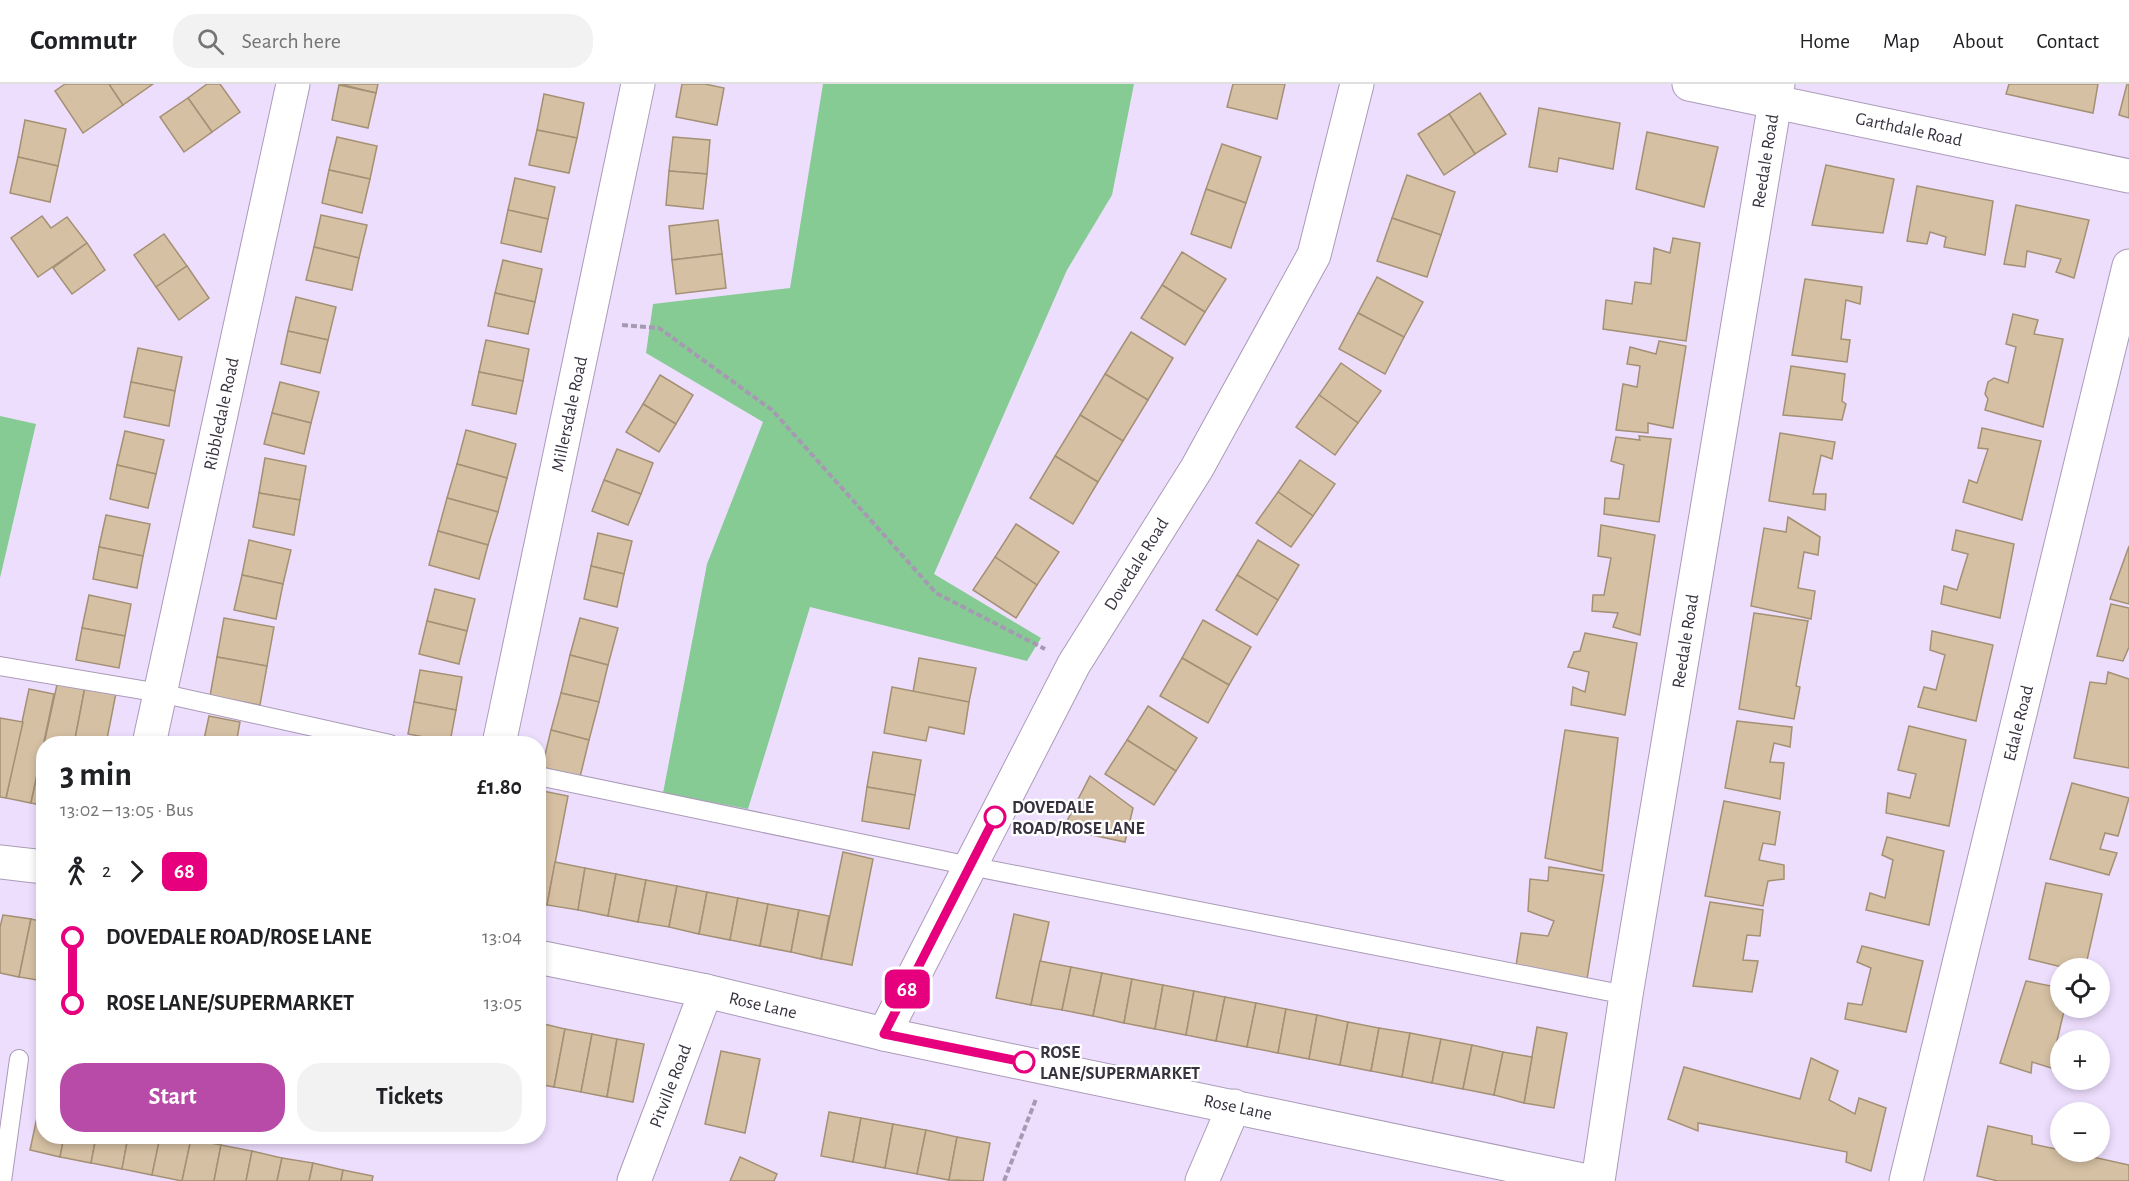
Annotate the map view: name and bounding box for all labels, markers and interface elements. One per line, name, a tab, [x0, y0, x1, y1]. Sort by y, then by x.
search box	[173, 14, 593, 68]
icon: search	[194, 25, 227, 58]
text: Commutr	[30, 27, 137, 55]
text: Search here	[242, 30, 341, 52]
text: Home	[1799, 31, 1850, 52]
text: Map	[1883, 31, 1920, 52]
text: About	[1953, 31, 2003, 52]
text: Contact	[2036, 31, 2099, 52]
street label: Garthdale Road	[1854, 110, 1964, 150]
street label: Reedale Road	[1750, 113, 1782, 210]
street label: Millersdale Road	[549, 355, 591, 473]
street label: Ribbledale Road	[201, 356, 243, 472]
street label: Dovedale Road	[1101, 515, 1172, 614]
street label: Reedale Road	[1670, 593, 1702, 690]
street label: Edale Road	[2001, 684, 2037, 763]
text: 3 min	[60, 759, 132, 792]
text: £1.80	[477, 776, 522, 798]
place label: DOVEDALE ROAD/ROSE LANE	[1012, 799, 1145, 838]
text: 13:02 – 13:05 · Bus	[60, 800, 194, 820]
marker: DOVEDALE ROAD/ROSE LANE	[984, 806, 1006, 828]
icon: walk	[60, 855, 93, 888]
icon: forward	[120, 855, 153, 888]
text: 2	[102, 861, 111, 881]
text: 68	[174, 861, 195, 882]
text: DOVEDALE ROAD/ROSE LANE	[106, 926, 371, 948]
text: 13:04	[482, 927, 522, 947]
map controls	[2050, 958, 2110, 1162]
button: locate	[2050, 958, 2110, 1018]
line badge: 68	[880, 970, 934, 1008]
text: 68	[897, 979, 917, 1000]
street label: Rose Lane	[727, 989, 799, 1023]
text: ROSE LANE/SUPERMARKET	[106, 992, 354, 1014]
text: 13:05	[483, 993, 522, 1013]
button: +	[2050, 1030, 2110, 1090]
street label: Pitville Road	[647, 1042, 695, 1130]
place label: ROSE LANE/SUPERMARKET	[1040, 1044, 1200, 1083]
marker: ROSE LANE/SUPERMARKET	[1013, 1051, 1035, 1073]
button: Start	[60, 1063, 285, 1132]
button: Tickets	[297, 1063, 522, 1132]
street label: Rose Lane	[1202, 1092, 1274, 1124]
button: −	[2050, 1102, 2110, 1162]

